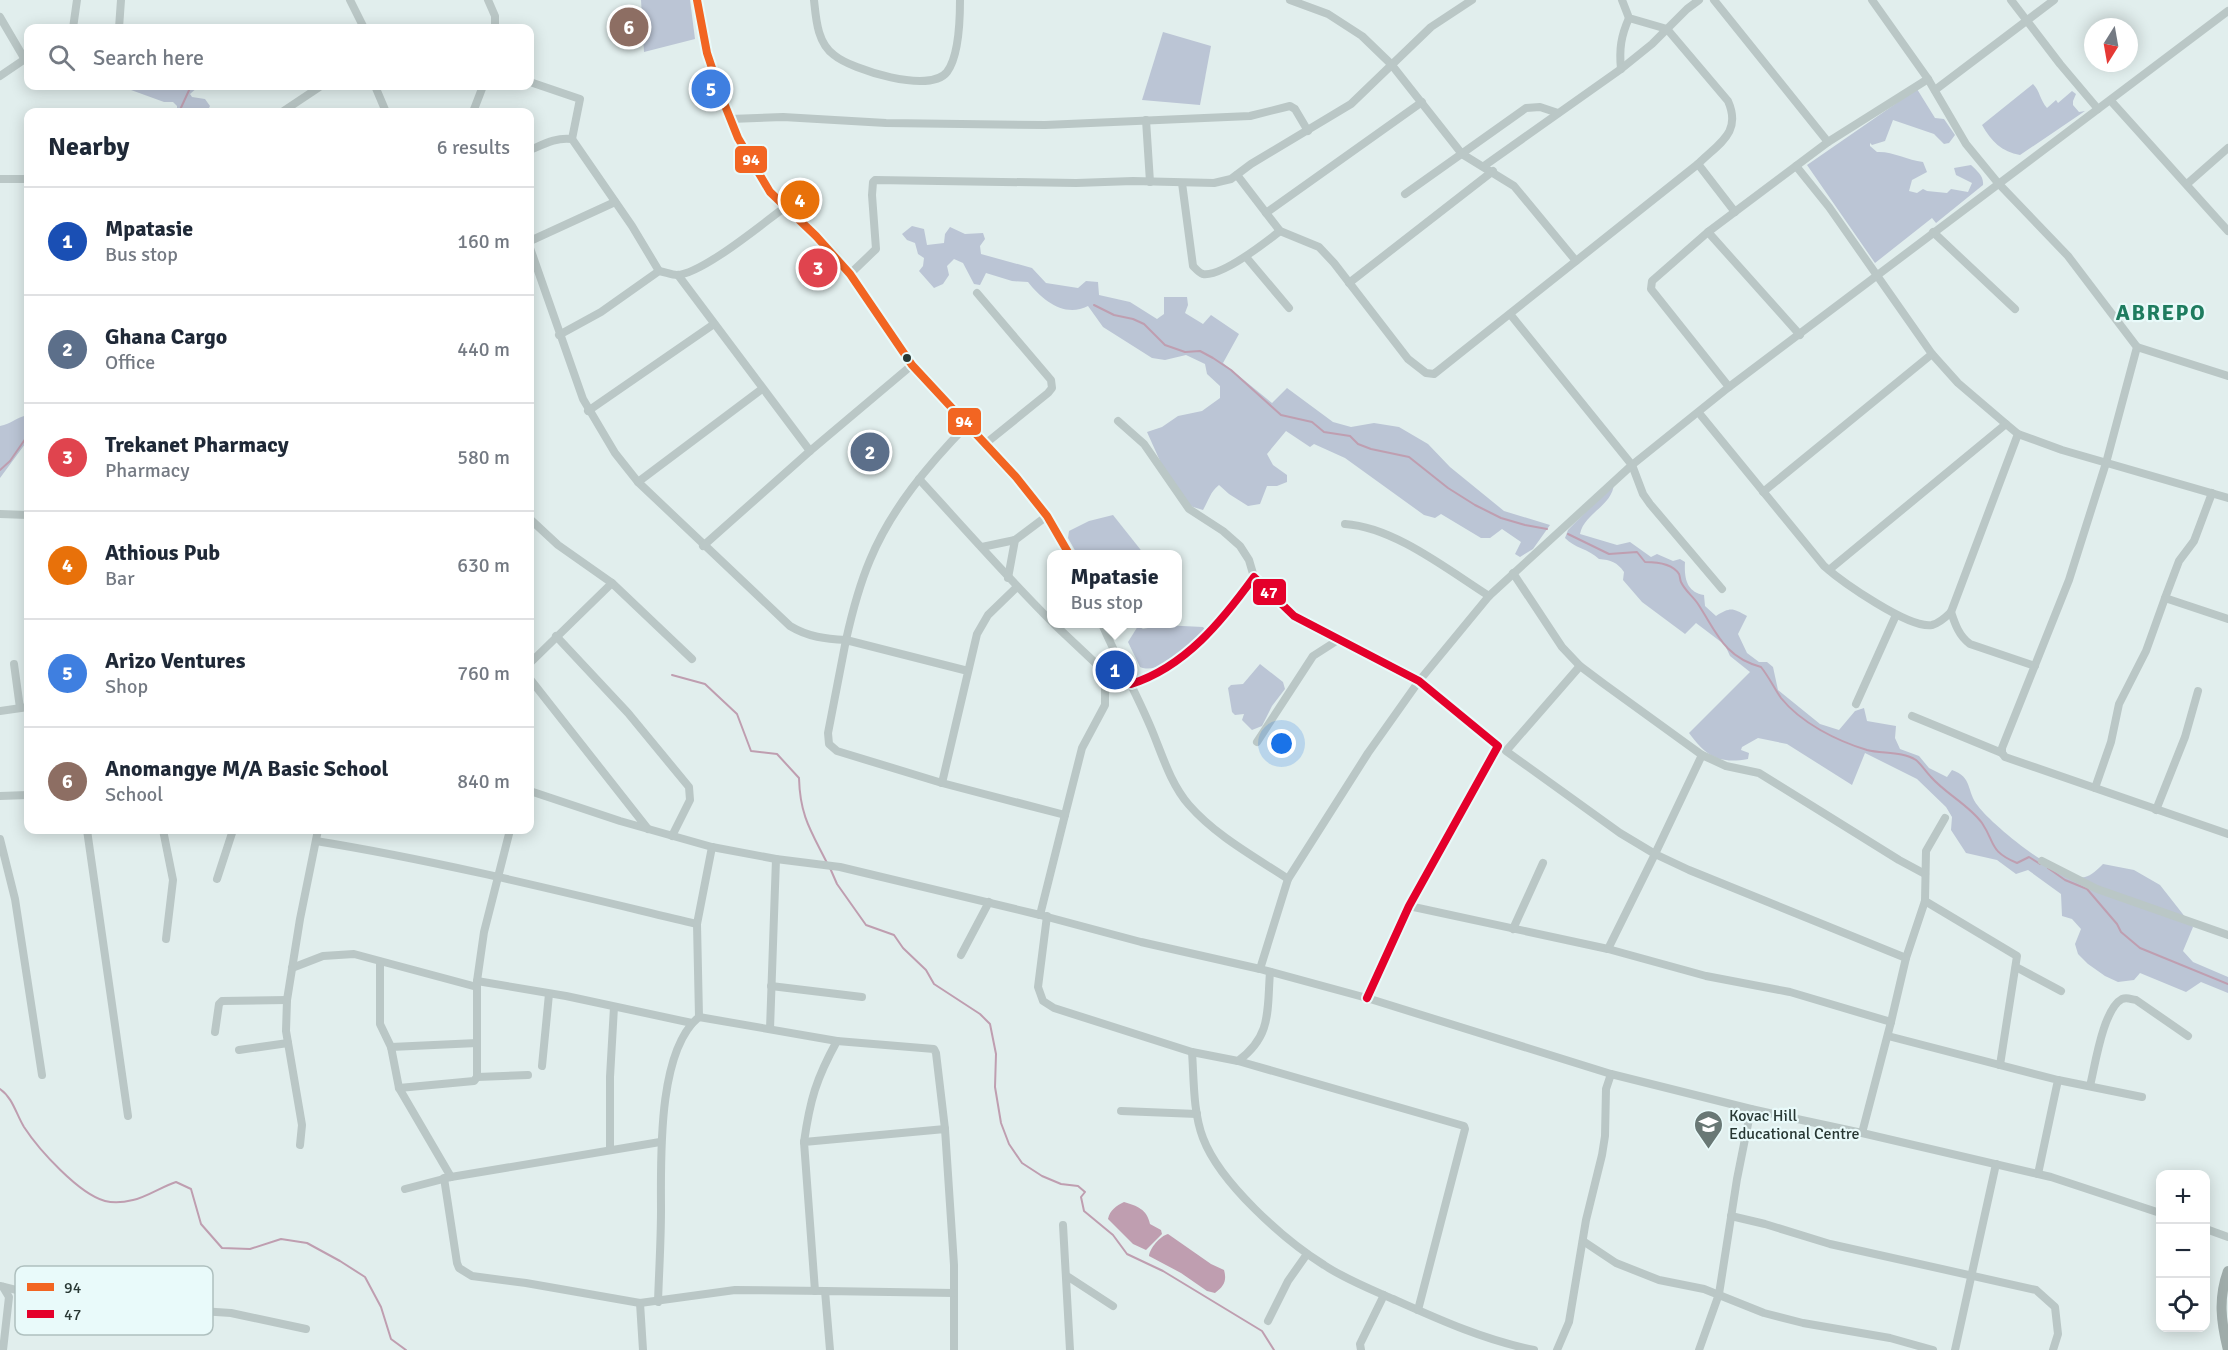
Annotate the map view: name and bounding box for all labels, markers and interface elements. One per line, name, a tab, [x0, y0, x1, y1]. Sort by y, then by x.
pin: 6	[610, 4, 648, 50]
north arrow	[2084, 18, 2138, 72]
search box	[24, 24, 534, 90]
icon: search	[45, 41, 78, 74]
text: Search here	[93, 44, 204, 71]
pin: 5	[692, 66, 730, 112]
text: Nearby	[48, 131, 129, 163]
text: 6 results	[437, 135, 510, 160]
line badge: 94	[734, 145, 768, 174]
text: 94	[742, 150, 760, 170]
pin: 4	[780, 178, 820, 222]
text: Mpatasie	[105, 215, 193, 242]
text: 1	[62, 229, 73, 254]
text: 160 m	[457, 229, 510, 254]
text: Bus stop	[105, 242, 178, 267]
pin: 3	[798, 246, 838, 290]
district label: ABREPO	[2116, 299, 2206, 326]
text: Ghana Cargo	[105, 323, 227, 350]
text: 2	[62, 337, 73, 362]
text: 440 m	[457, 337, 510, 362]
text: Office	[105, 350, 155, 375]
unlabelled marker	[901, 352, 913, 364]
line badge: 94	[947, 407, 982, 436]
text: 94	[955, 412, 973, 432]
pin: 2	[850, 430, 890, 474]
text: Trekanet Pharmacy	[105, 431, 289, 458]
text: 3	[62, 445, 73, 470]
text: 580 m	[457, 445, 510, 470]
text: Pharmacy	[105, 458, 190, 483]
text: Athious Pub	[105, 539, 220, 566]
popup	[1047, 550, 1182, 628]
text: 4	[62, 553, 73, 578]
text: 630 m	[457, 553, 510, 578]
text: Mpatasie	[1070, 563, 1159, 590]
text: Bar	[105, 566, 135, 591]
line badge: 47	[1252, 578, 1287, 606]
text: 47	[1260, 583, 1278, 603]
text: Bus stop	[1070, 590, 1143, 615]
text: Arizo Ventures	[105, 647, 245, 674]
pin: 1	[1096, 648, 1134, 692]
text: 5	[62, 661, 73, 686]
text: 760 m	[457, 661, 510, 686]
text: Shop	[105, 674, 148, 699]
your location	[1267, 729, 1296, 758]
text: Anomangye M/A Basic School	[105, 755, 388, 782]
text: 6	[62, 769, 73, 794]
text: 840 m	[457, 769, 510, 794]
text: School	[105, 782, 163, 807]
place label: Kovac Hill Educational Centre	[1729, 1106, 1859, 1144]
school or university icon: Kovac Hill Educational Centre	[1692, 1108, 1724, 1150]
map controls	[2156, 1170, 2210, 1332]
button: +	[2156, 1170, 2210, 1224]
button: −	[2156, 1224, 2210, 1278]
legend	[15, 1266, 213, 1335]
text: 94	[64, 1278, 82, 1298]
button: locate	[2156, 1278, 2210, 1332]
text: 47	[64, 1305, 81, 1325]

